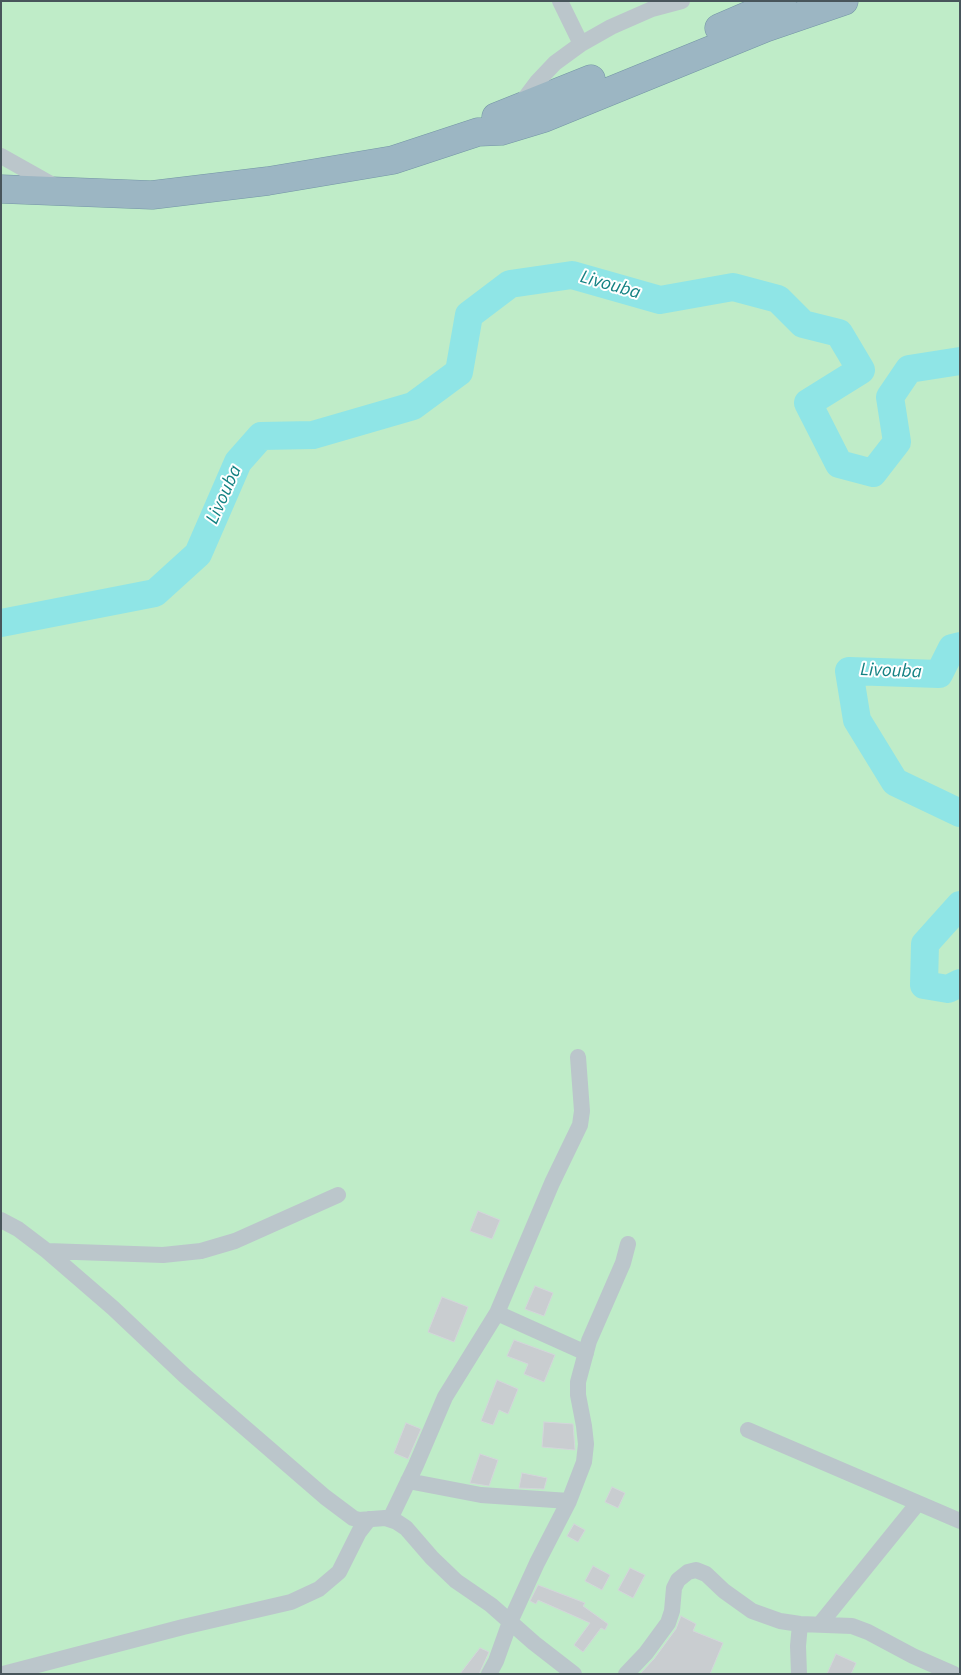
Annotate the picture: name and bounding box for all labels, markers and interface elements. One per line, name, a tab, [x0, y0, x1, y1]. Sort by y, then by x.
water label: Livouba	[577, 267, 643, 305]
water label: Livouba	[202, 462, 248, 528]
water label: Livouba	[860, 660, 922, 684]

